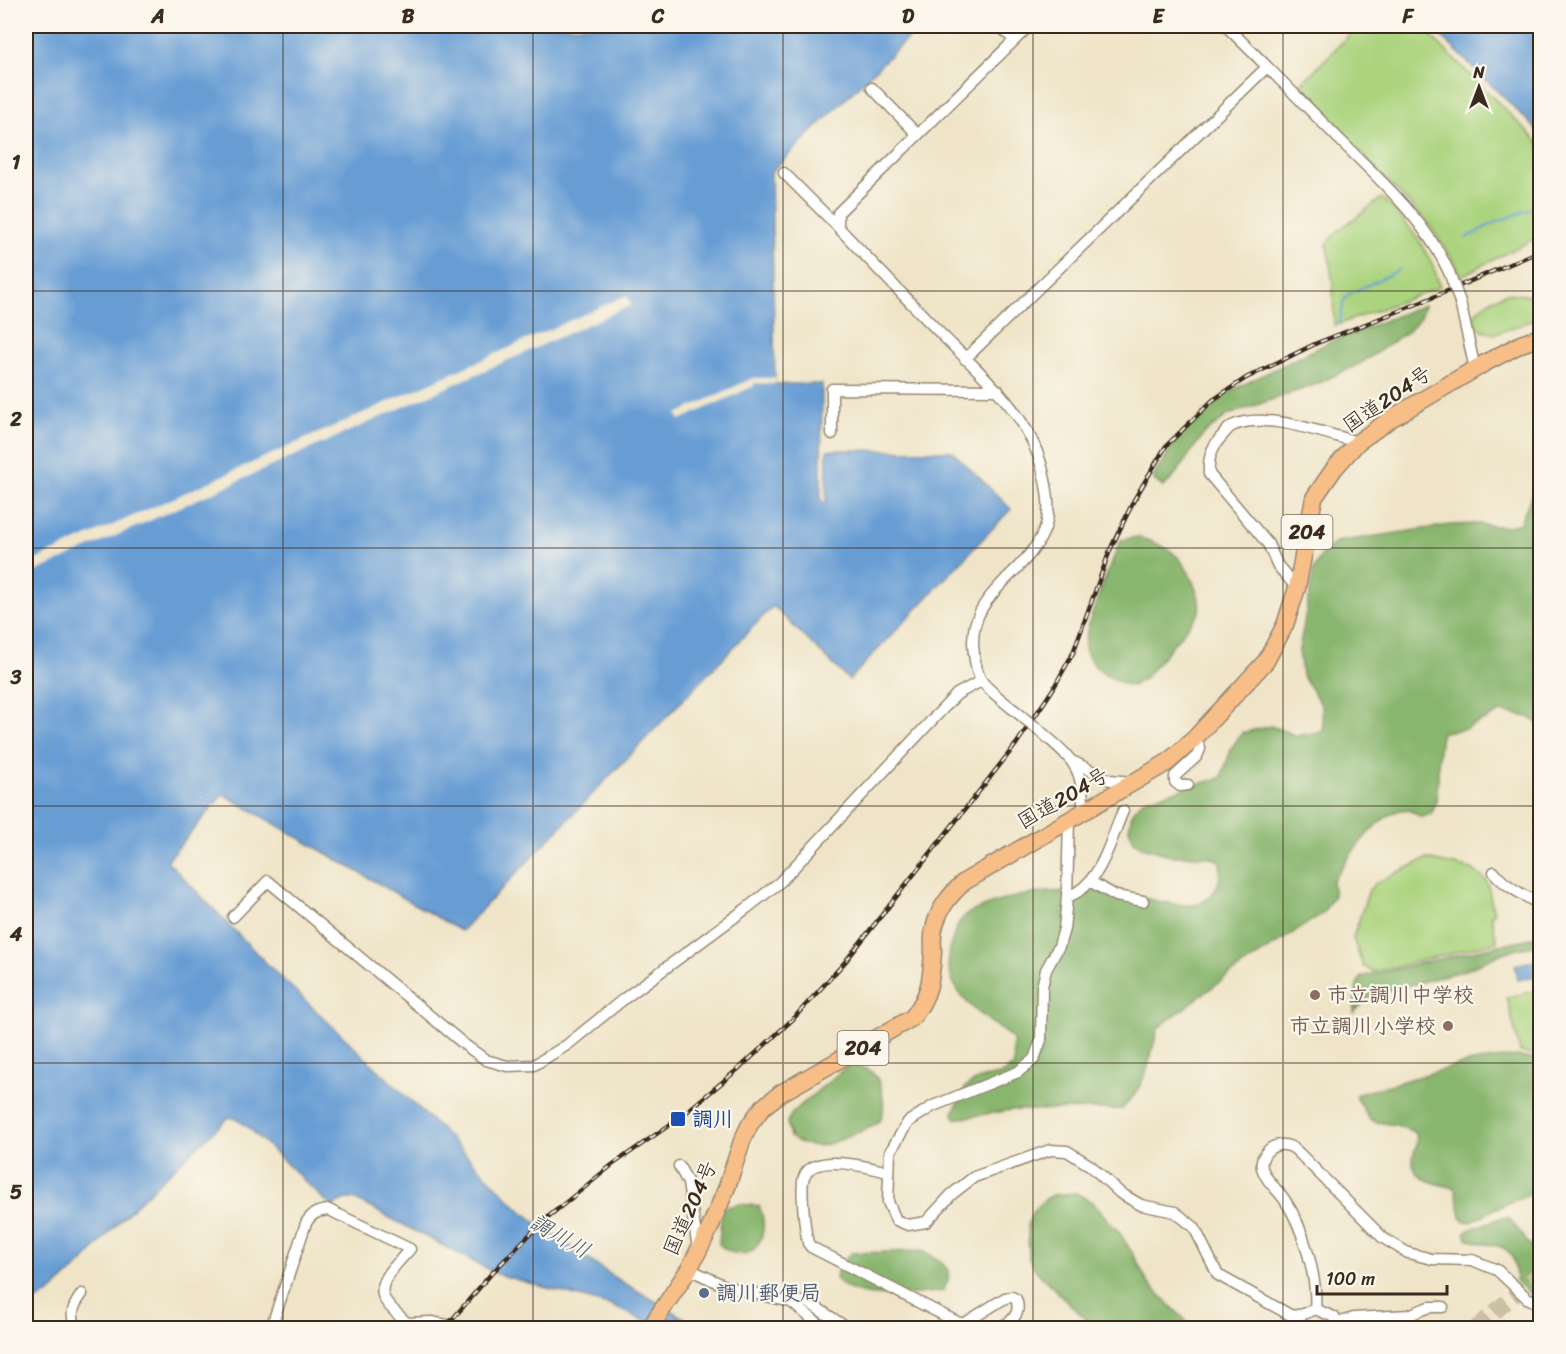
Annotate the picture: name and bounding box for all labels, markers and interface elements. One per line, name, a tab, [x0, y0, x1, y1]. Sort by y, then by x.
text: A	[150, 0, 165, 34]
text: B	[402, 0, 415, 34]
text: C	[651, 0, 665, 34]
text: D	[902, 0, 915, 34]
text: E	[1152, 0, 1165, 34]
text: F	[1402, 0, 1415, 34]
north arrow	[1449, 57, 1509, 117]
text: N	[1472, 58, 1485, 87]
text: 1	[12, 145, 21, 180]
street label: 国道204号	[1334, 355, 1440, 443]
text: 2	[9, 402, 22, 437]
road number: 204	[1282, 515, 1332, 549]
text: 3	[10, 660, 22, 695]
street label: 国道204号	[1010, 756, 1116, 840]
text: 4	[9, 917, 23, 952]
place label: 市立調川中学校	[1327, 976, 1474, 1014]
marker: 市立調川中学校	[1308, 988, 1322, 1002]
place label: 市立調川小学校	[1289, 1007, 1436, 1045]
marker: 市立調川小学校	[1441, 1019, 1455, 1033]
road number: 204	[838, 1031, 888, 1065]
place label: 調川	[692, 1100, 734, 1138]
marker: 調川	[669, 1110, 687, 1128]
street label: 国道204号	[652, 1154, 728, 1262]
text: 5	[10, 1175, 22, 1210]
water label: 調川川	[522, 1203, 598, 1269]
scale bar	[1317, 1258, 1448, 1296]
text: 100 m	[1326, 1263, 1375, 1295]
place label: 調川郵便局	[716, 1274, 821, 1312]
marker: 調川郵便局	[697, 1286, 711, 1300]

